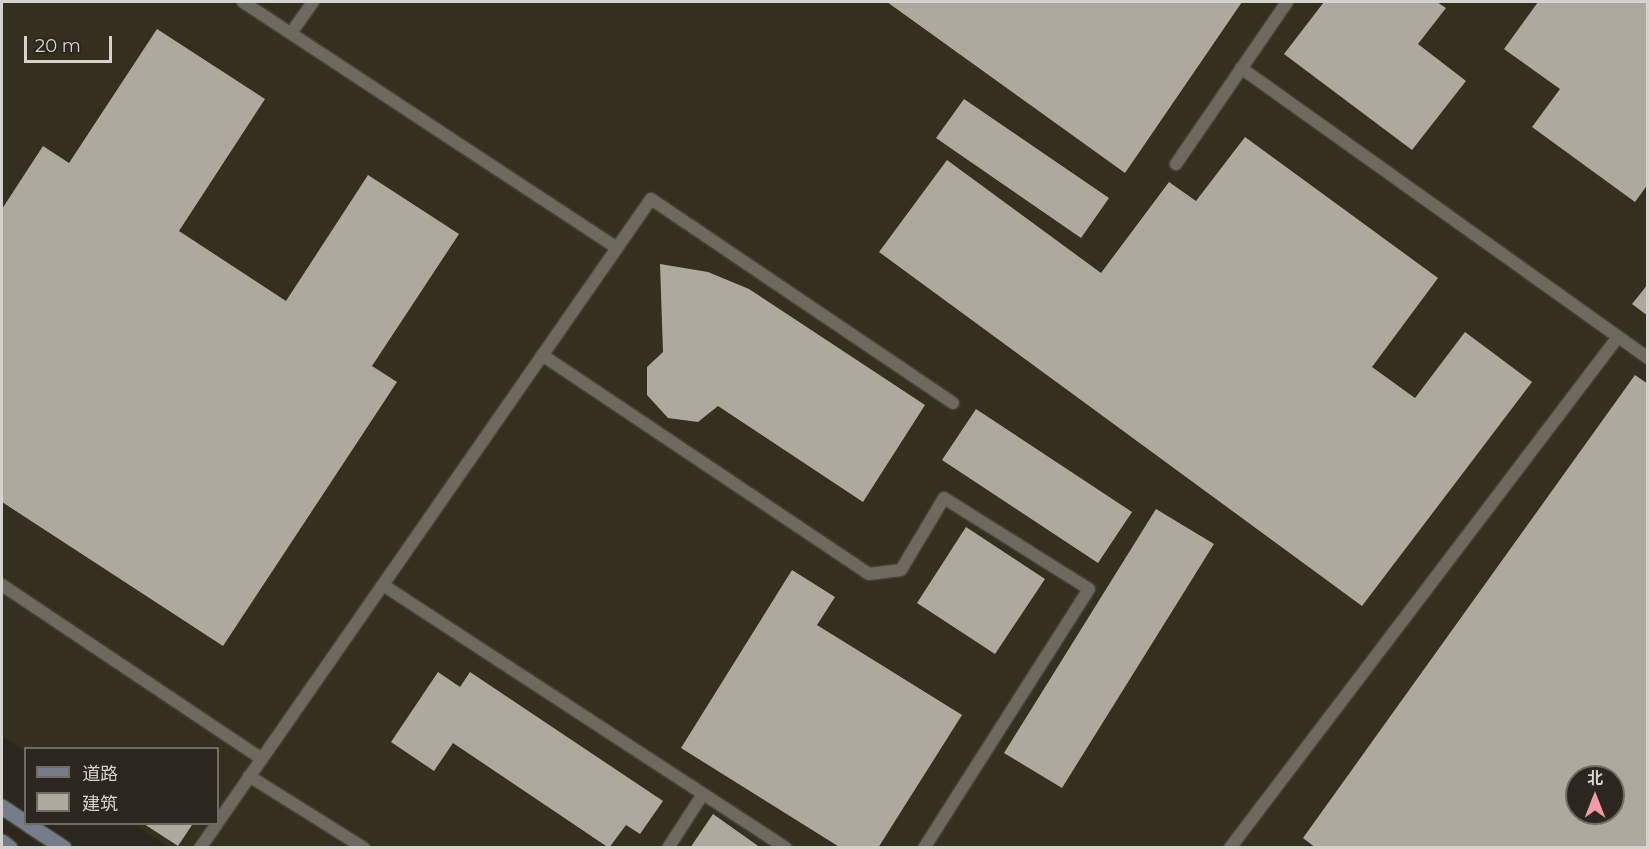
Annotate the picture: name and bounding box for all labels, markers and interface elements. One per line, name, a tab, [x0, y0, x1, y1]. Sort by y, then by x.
scale bar	[27, 24, 116, 62]
text: 20 m	[35, 35, 81, 57]
legend	[24, 747, 219, 825]
text: 道路	[82, 763, 118, 785]
north arrow	[1565, 765, 1625, 825]
text: 北	[1587, 769, 1603, 788]
text: 建筑	[82, 793, 118, 815]

